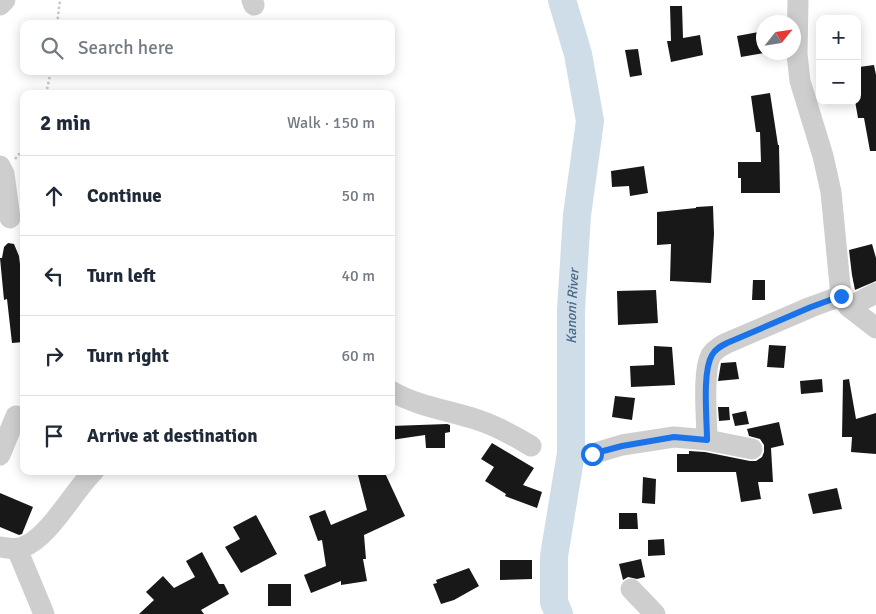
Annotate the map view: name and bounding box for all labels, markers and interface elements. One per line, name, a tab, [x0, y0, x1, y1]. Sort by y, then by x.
north arrow	[756, 15, 801, 60]
map controls	[816, 15, 861, 105]
button: +	[816, 15, 861, 60]
search box	[20, 20, 395, 75]
icon: search	[38, 34, 66, 62]
text: Search here	[78, 36, 174, 60]
button: −	[816, 60, 861, 105]
text: 2 min	[40, 110, 91, 136]
text: Walk · 150 m	[287, 113, 375, 133]
icon: ahead	[40, 182, 68, 210]
text: Continue	[87, 184, 162, 208]
text: 50 m	[341, 186, 375, 206]
icon: left	[40, 262, 68, 290]
text: Turn left	[87, 264, 156, 288]
text: 40 m	[341, 266, 375, 286]
water label: Kanoni River	[563, 266, 583, 344]
route end	[830, 285, 853, 308]
icon: right	[40, 342, 68, 370]
text: Turn right	[87, 344, 169, 368]
text: 60 m	[341, 346, 375, 366]
icon: arrive	[40, 422, 68, 450]
text: Arrive at destination	[87, 424, 258, 448]
route start	[581, 443, 604, 466]

